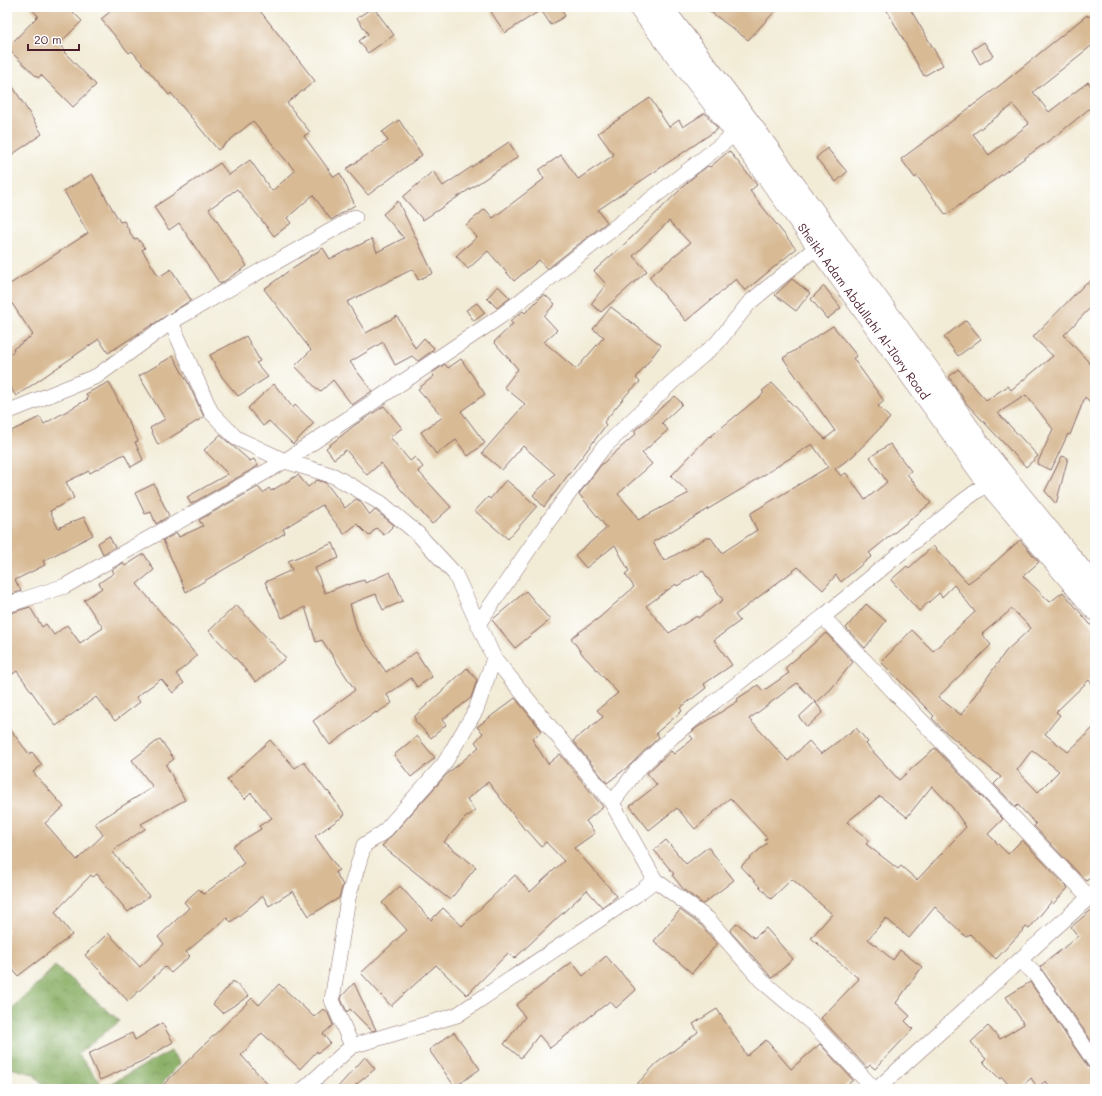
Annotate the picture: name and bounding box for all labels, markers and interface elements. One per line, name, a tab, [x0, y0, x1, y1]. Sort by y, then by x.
scale bar	[28, 26, 79, 52]
text: 20 m	[34, 31, 62, 47]
street label: Sheikh Adam Abdullahi Al-Ilory Road	[795, 220, 934, 403]

